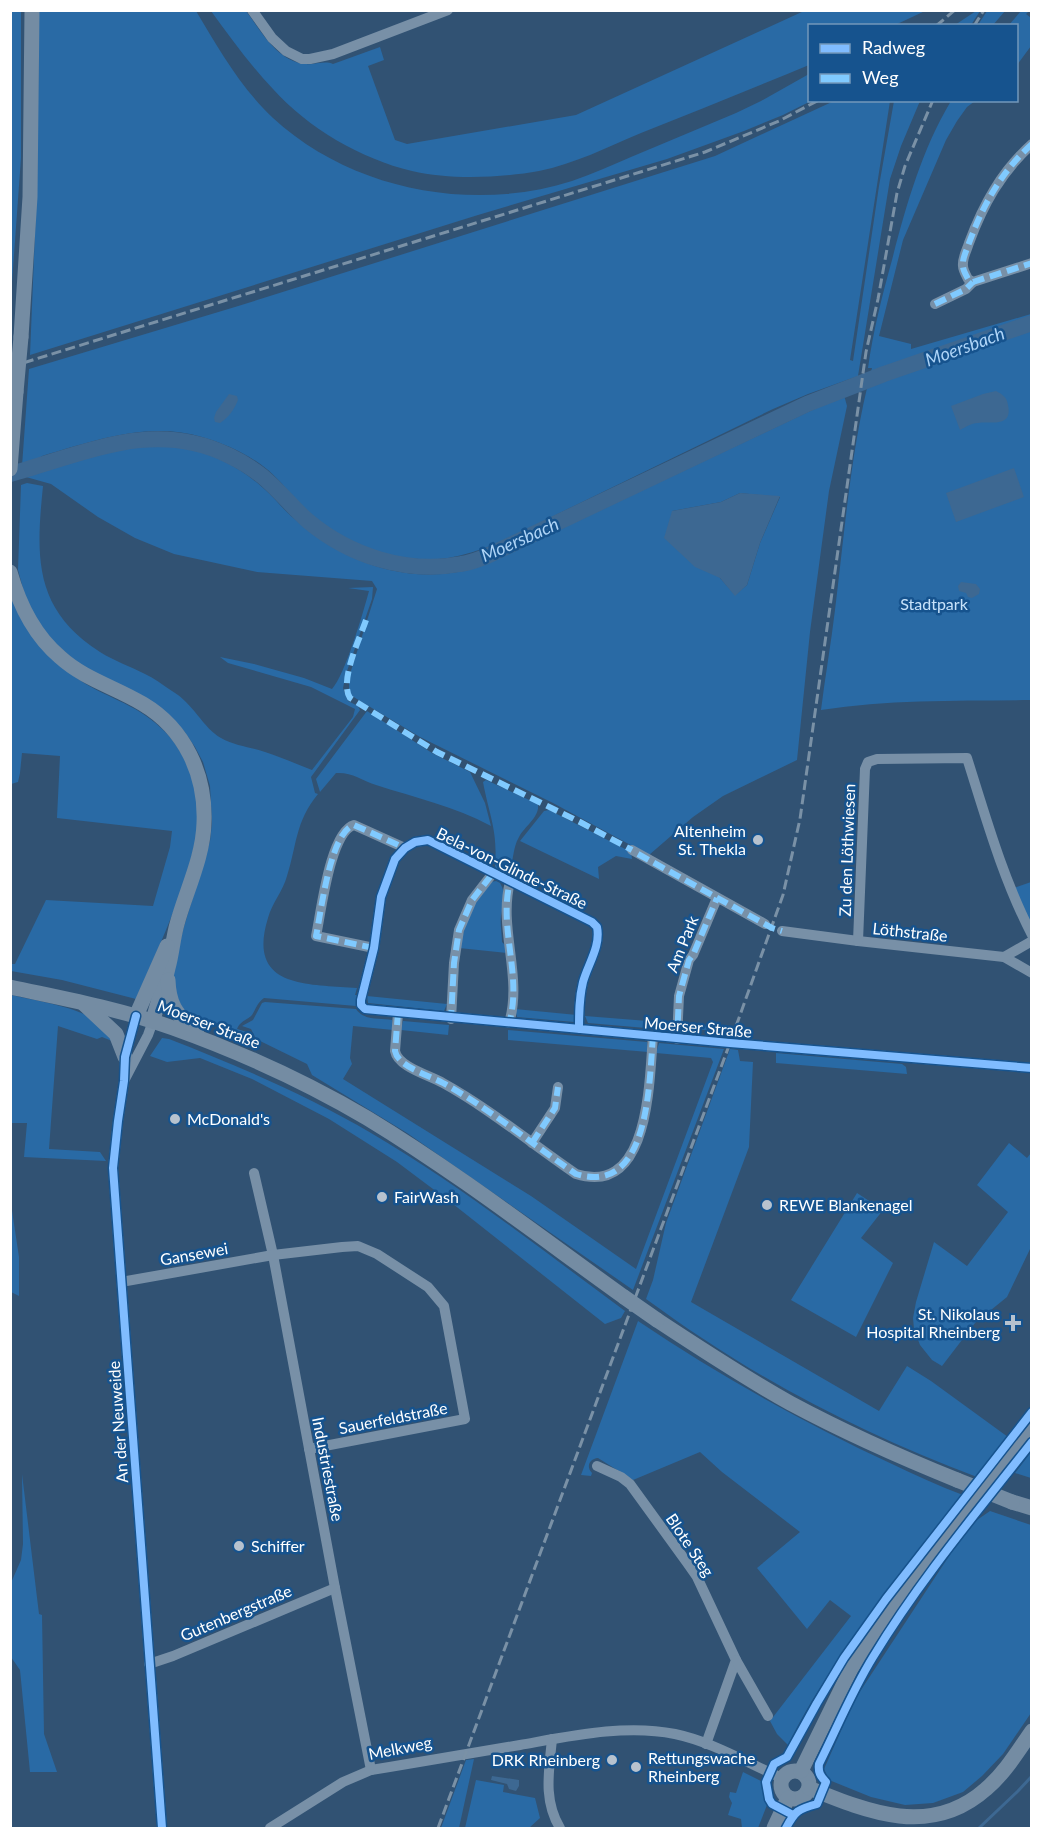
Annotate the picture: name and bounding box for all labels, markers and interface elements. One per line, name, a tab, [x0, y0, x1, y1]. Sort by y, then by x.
legend	[808, 24, 1018, 102]
text: Radweg	[862, 36, 925, 58]
text: Weg	[862, 66, 899, 88]
water label: Moersbach	[922, 322, 1007, 371]
water label: Moersbach	[477, 512, 562, 566]
park label: Stadtpark	[900, 594, 969, 613]
street label: Zu den Löthwiesen	[835, 783, 858, 917]
place label: Altenheim St. Thekla	[674, 821, 746, 858]
street label: Bela-von-Glinde-Straße	[434, 823, 591, 912]
marker: Altenheim St. Thekla	[751, 833, 765, 847]
street label: Am Park	[662, 912, 702, 975]
street label: Löthstraße	[872, 918, 948, 945]
street label: Moerser Straße	[155, 995, 263, 1052]
street label: Moerser Straße	[643, 1012, 753, 1041]
place label: McDonald's	[187, 1109, 270, 1128]
marker: McDonald's	[168, 1112, 182, 1126]
place label: FairWash	[394, 1187, 459, 1206]
marker: FairWash	[375, 1190, 389, 1204]
place label: REWE Blankenagel	[779, 1195, 912, 1214]
marker: REWE Blankenagel	[760, 1198, 774, 1212]
street label: Gansewei	[159, 1238, 229, 1269]
place label: St. Nikolaus Hospital Rheinberg	[866, 1304, 1000, 1341]
marker: St. Nikolaus Hospital Rheinberg	[1004, 1314, 1022, 1332]
street label: An der Neuweide	[104, 1360, 131, 1484]
street label: Sauerfeldstraße	[337, 1398, 449, 1437]
street label: Industriestraße	[309, 1415, 348, 1523]
street label: Blote Steg	[662, 1510, 718, 1580]
place label: Schiffer	[251, 1536, 305, 1555]
marker: Schiffer	[232, 1539, 246, 1553]
street label: Gutenbergstraße	[177, 1581, 294, 1645]
street label: Melkweg	[367, 1732, 433, 1763]
place label: Rettungswache Rheinberg	[648, 1748, 755, 1785]
place label: DRK Rheinberg	[492, 1750, 600, 1769]
marker: DRK Rheinberg	[605, 1753, 619, 1767]
marker: Rettungswache Rheinberg	[629, 1760, 643, 1774]

